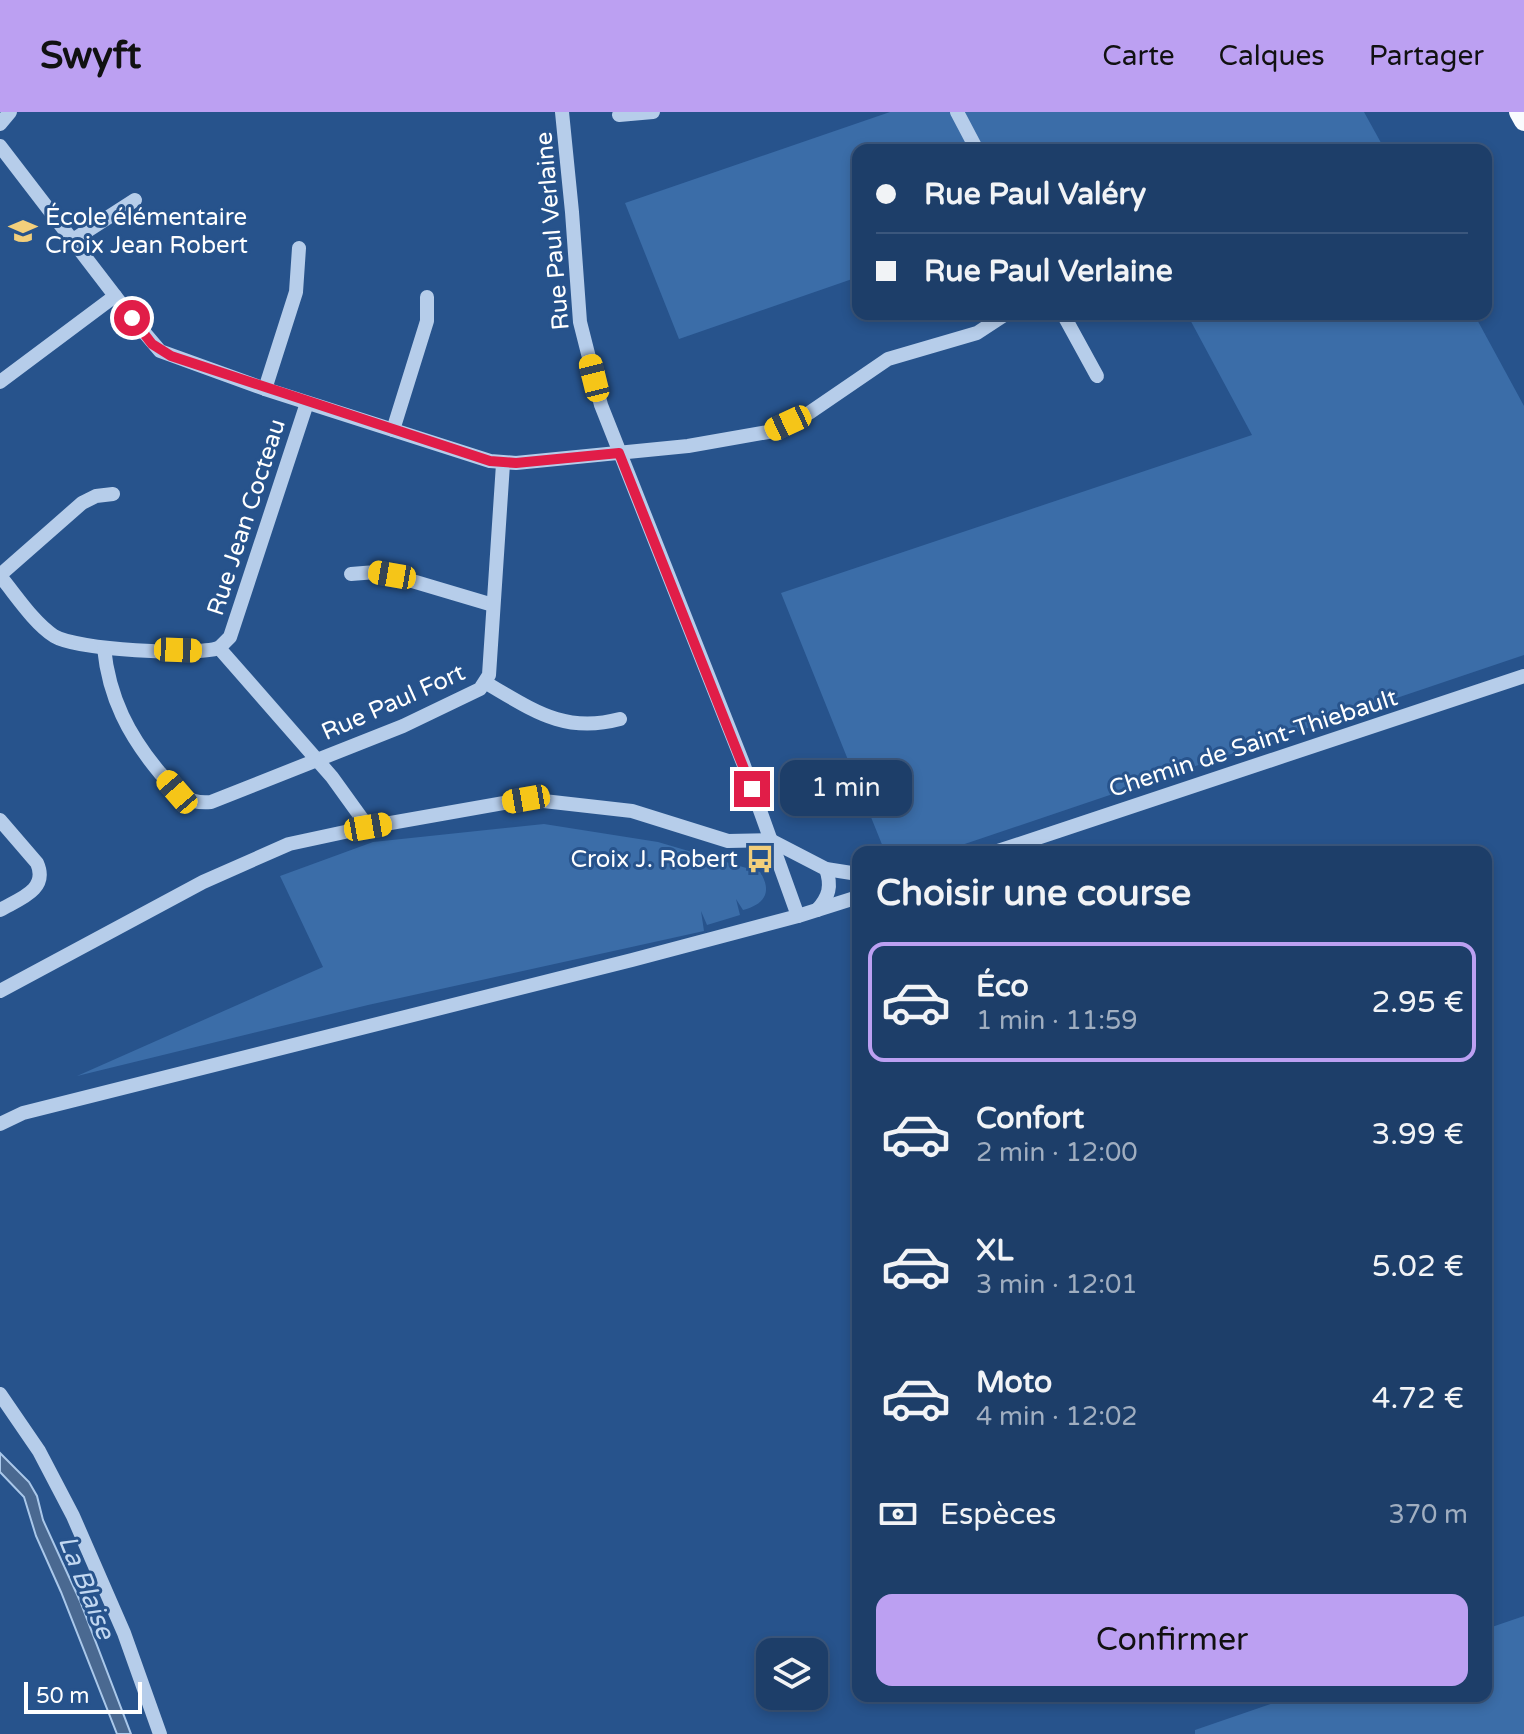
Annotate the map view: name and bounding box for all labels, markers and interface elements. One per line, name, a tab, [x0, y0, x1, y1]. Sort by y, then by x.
text: Swyft	[40, 33, 141, 79]
text: Carte	[1102, 39, 1175, 73]
text: Calques	[1219, 39, 1325, 73]
text: Partager	[1369, 39, 1484, 73]
street label: Rue Paul Verlaine	[529, 131, 576, 331]
text: Rue Paul Valéry	[924, 176, 1146, 213]
place label: École élémentaire Croix Jean Robert	[45, 202, 248, 260]
school or university icon: École élémentaire Croix Jean Robert	[8, 216, 38, 246]
text: Rue Paul Verlaine	[924, 253, 1173, 290]
route start	[114, 300, 150, 336]
car	[577, 352, 611, 404]
car	[761, 402, 815, 444]
street label: Rue Jean Cocteau	[201, 415, 292, 619]
car	[366, 559, 418, 591]
car	[154, 637, 202, 663]
street label: Rue Paul Fort	[317, 658, 469, 747]
street label: Chemin de Saint-Thiebault	[1105, 683, 1401, 804]
callout: 1 min	[780, 761, 912, 817]
car	[152, 766, 202, 818]
route end	[734, 771, 770, 807]
text: 1 min	[811, 772, 881, 803]
car	[500, 783, 552, 815]
car	[342, 811, 394, 843]
bus stop icon: Croix J. Robert	[745, 844, 775, 874]
place label: Croix J. Robert	[570, 845, 738, 874]
text: Choisir une course	[876, 872, 1191, 915]
icon: car	[880, 966, 952, 1038]
text: Éco	[976, 968, 1029, 1005]
text: 2.95 €	[1371, 984, 1464, 1021]
text: 1 min · 11:59	[976, 1005, 1138, 1036]
icon: car	[880, 1098, 952, 1170]
text: Confort	[976, 1100, 1084, 1137]
text: 3.99 €	[1371, 1116, 1464, 1153]
text: 2 min · 12:00	[976, 1137, 1138, 1168]
icon: car	[880, 1230, 952, 1302]
text: XL	[976, 1232, 1013, 1269]
text: 5.02 €	[1372, 1248, 1464, 1285]
text: 3 min · 12:01	[976, 1269, 1138, 1300]
icon: car	[880, 1362, 952, 1434]
text: Moto	[976, 1364, 1052, 1401]
text: 4.72 €	[1372, 1380, 1464, 1417]
text: 4 min · 12:02	[976, 1401, 1138, 1432]
icon: cash	[876, 1492, 920, 1536]
text: Espèces	[940, 1496, 1057, 1533]
text: 370 m	[1388, 1499, 1468, 1530]
water label: La Blaise	[52, 1531, 122, 1645]
button: Confirmer	[876, 1594, 1468, 1686]
map controls	[756, 1638, 828, 1710]
button: layers	[756, 1638, 828, 1710]
scale bar	[24, 1678, 142, 1714]
text: 50 m	[36, 1683, 90, 1709]

